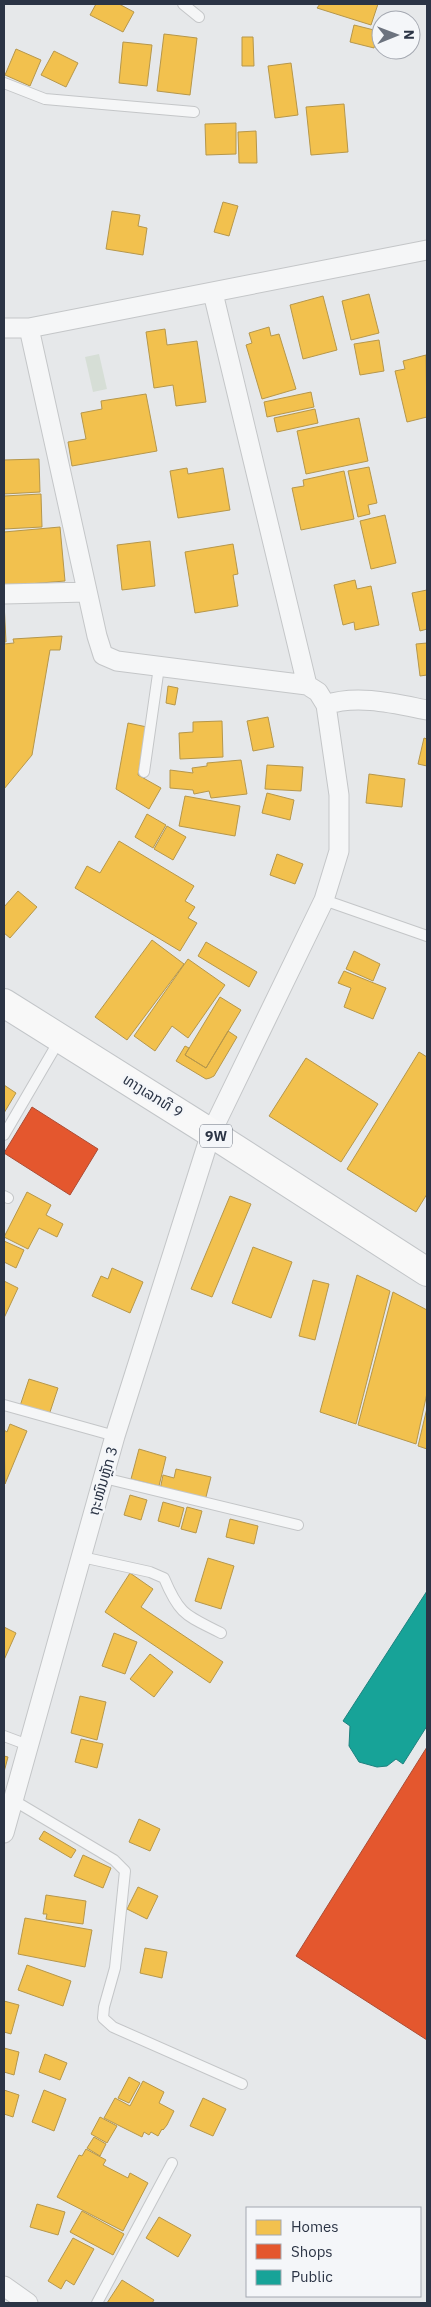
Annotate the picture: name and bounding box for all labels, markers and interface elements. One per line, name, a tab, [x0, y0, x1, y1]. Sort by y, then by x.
north arrow	[371, 10, 421, 60]
text: N	[400, 30, 418, 40]
street label: ທາງເລກທີ 9	[120, 1070, 187, 1122]
road number: 9W	[200, 1124, 232, 1148]
street label: ຖະໜົນຫຼັກ 3	[84, 1444, 121, 1518]
legend	[246, 2207, 421, 2297]
text: Homes	[291, 2217, 339, 2236]
text: Shops	[291, 2242, 333, 2261]
text: Public	[291, 2267, 333, 2286]

